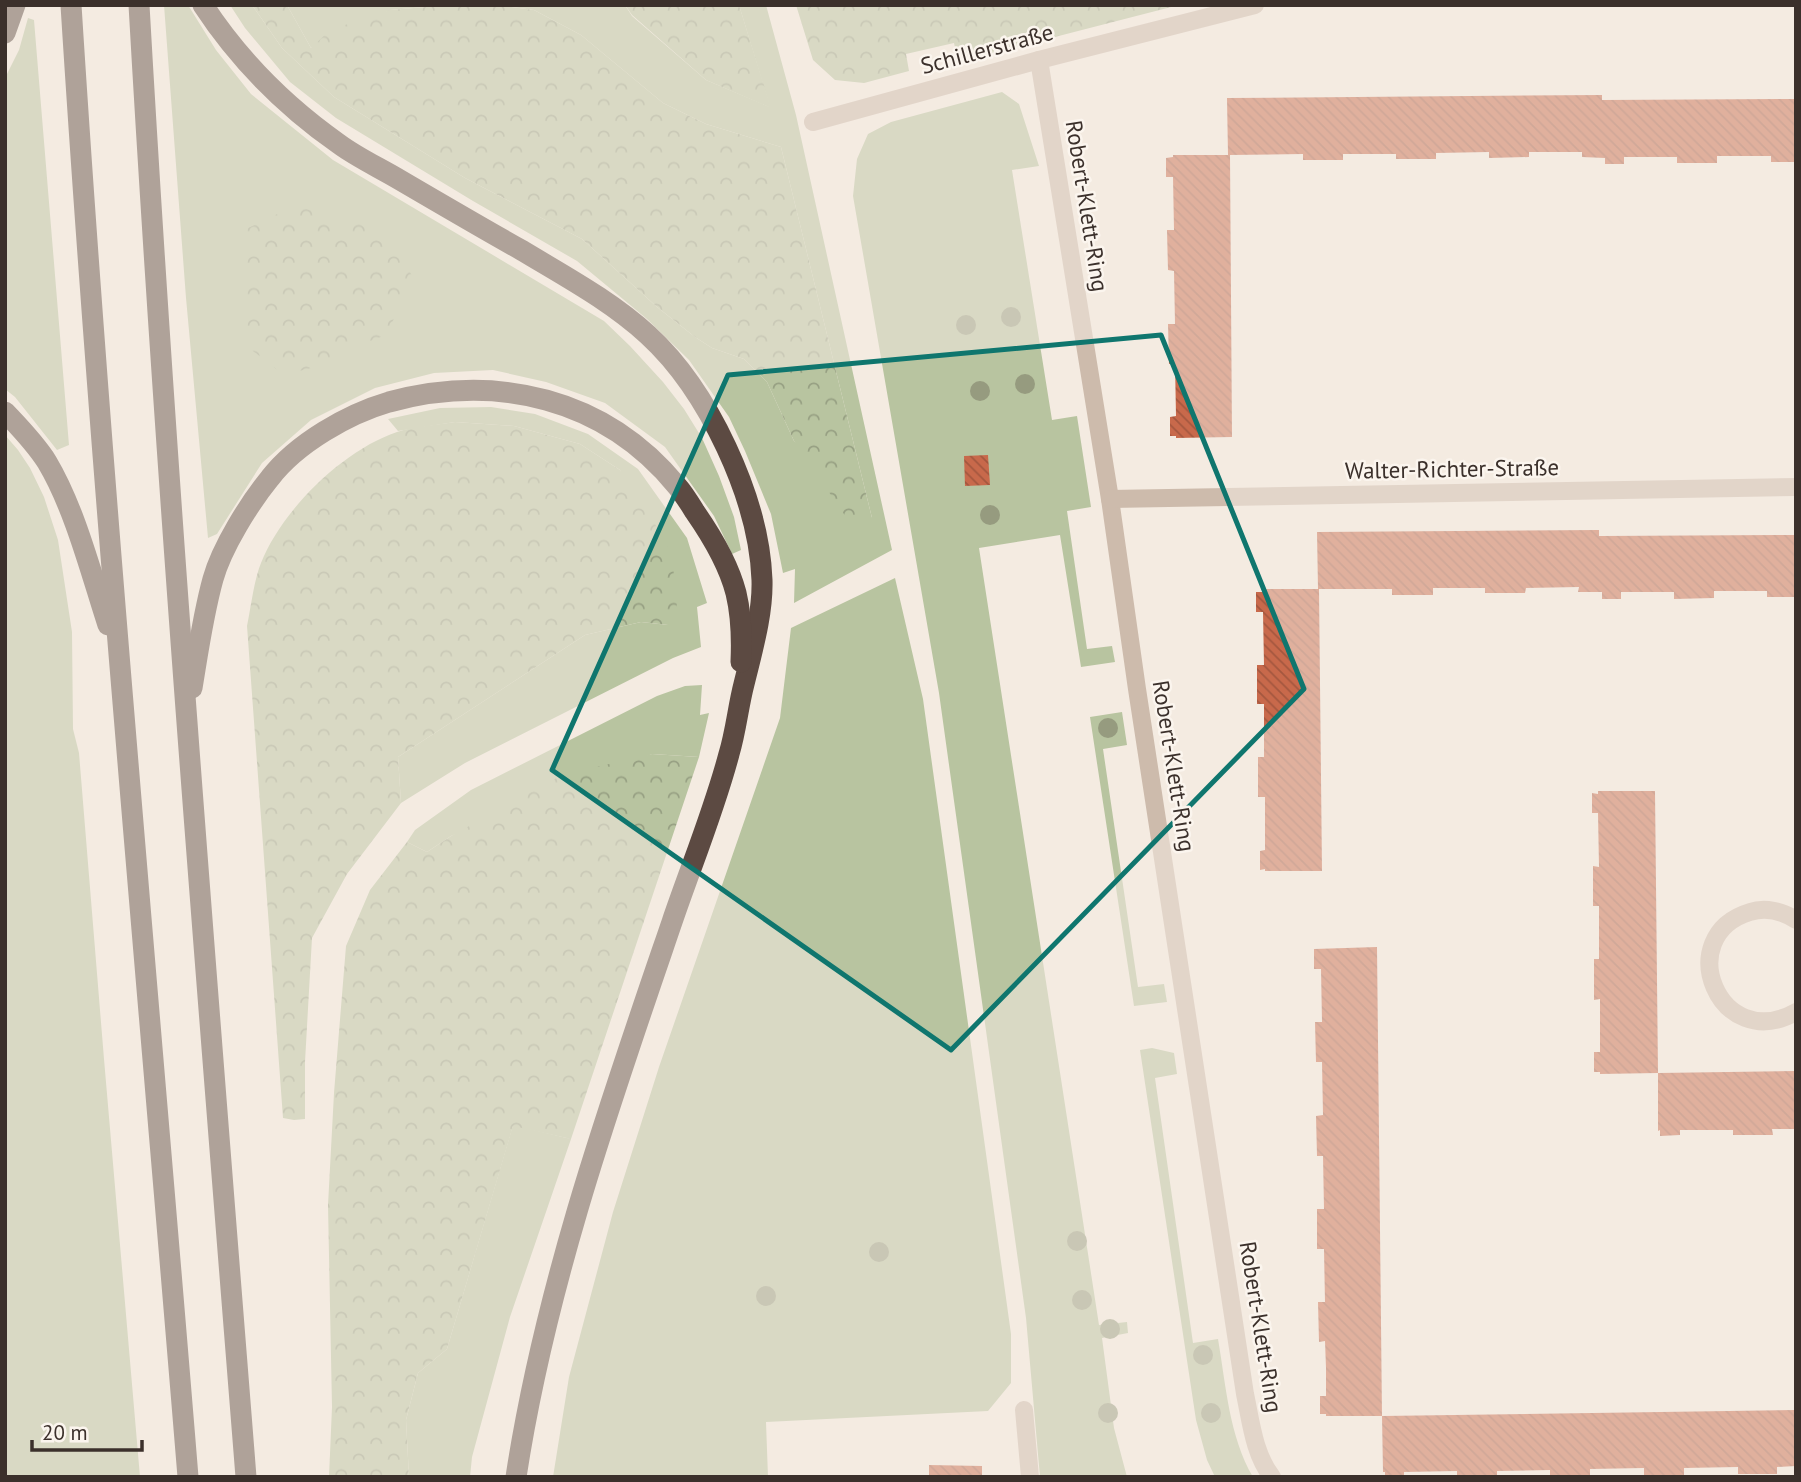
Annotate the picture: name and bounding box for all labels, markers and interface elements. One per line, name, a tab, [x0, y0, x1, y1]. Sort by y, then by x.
street label: Schillerstraße	[917, 17, 1056, 80]
street label: Robert-Klett-Ring	[1060, 118, 1115, 294]
street label: Walter-Richter-Straße	[1345, 452, 1559, 485]
street label: Robert-Klett-Ring	[1147, 678, 1202, 854]
street label: Robert-Klett-Ring	[1234, 1239, 1289, 1415]
scale bar	[32, 1408, 142, 1452]
text: 20 m	[42, 1419, 88, 1446]

